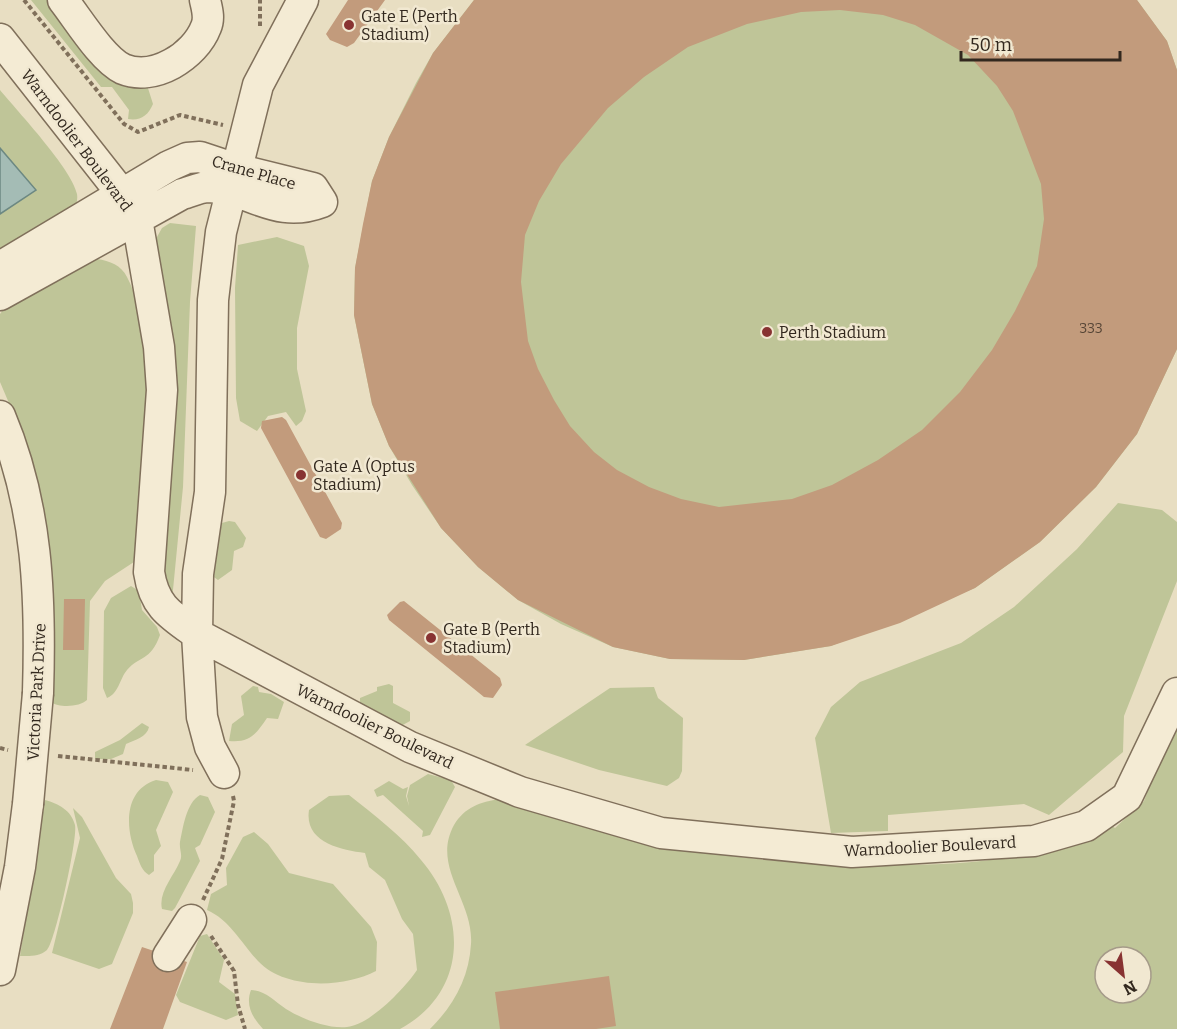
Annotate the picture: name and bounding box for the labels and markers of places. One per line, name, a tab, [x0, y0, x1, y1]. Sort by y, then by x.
place label: Gate E (Perth Stadium)	[361, 7, 458, 44]
marker: Gate E (Perth Stadium)	[342, 18, 356, 32]
place label: Perth Stadium	[779, 323, 886, 342]
marker: Perth Stadium	[760, 325, 774, 339]
place label: Gate A (Optus Stadium)	[313, 457, 415, 494]
marker: Gate A (Optus Stadium)	[294, 468, 308, 482]
place label: Gate B (Perth Stadium)	[443, 620, 540, 657]
marker: Gate B (Perth Stadium)	[424, 631, 438, 645]

